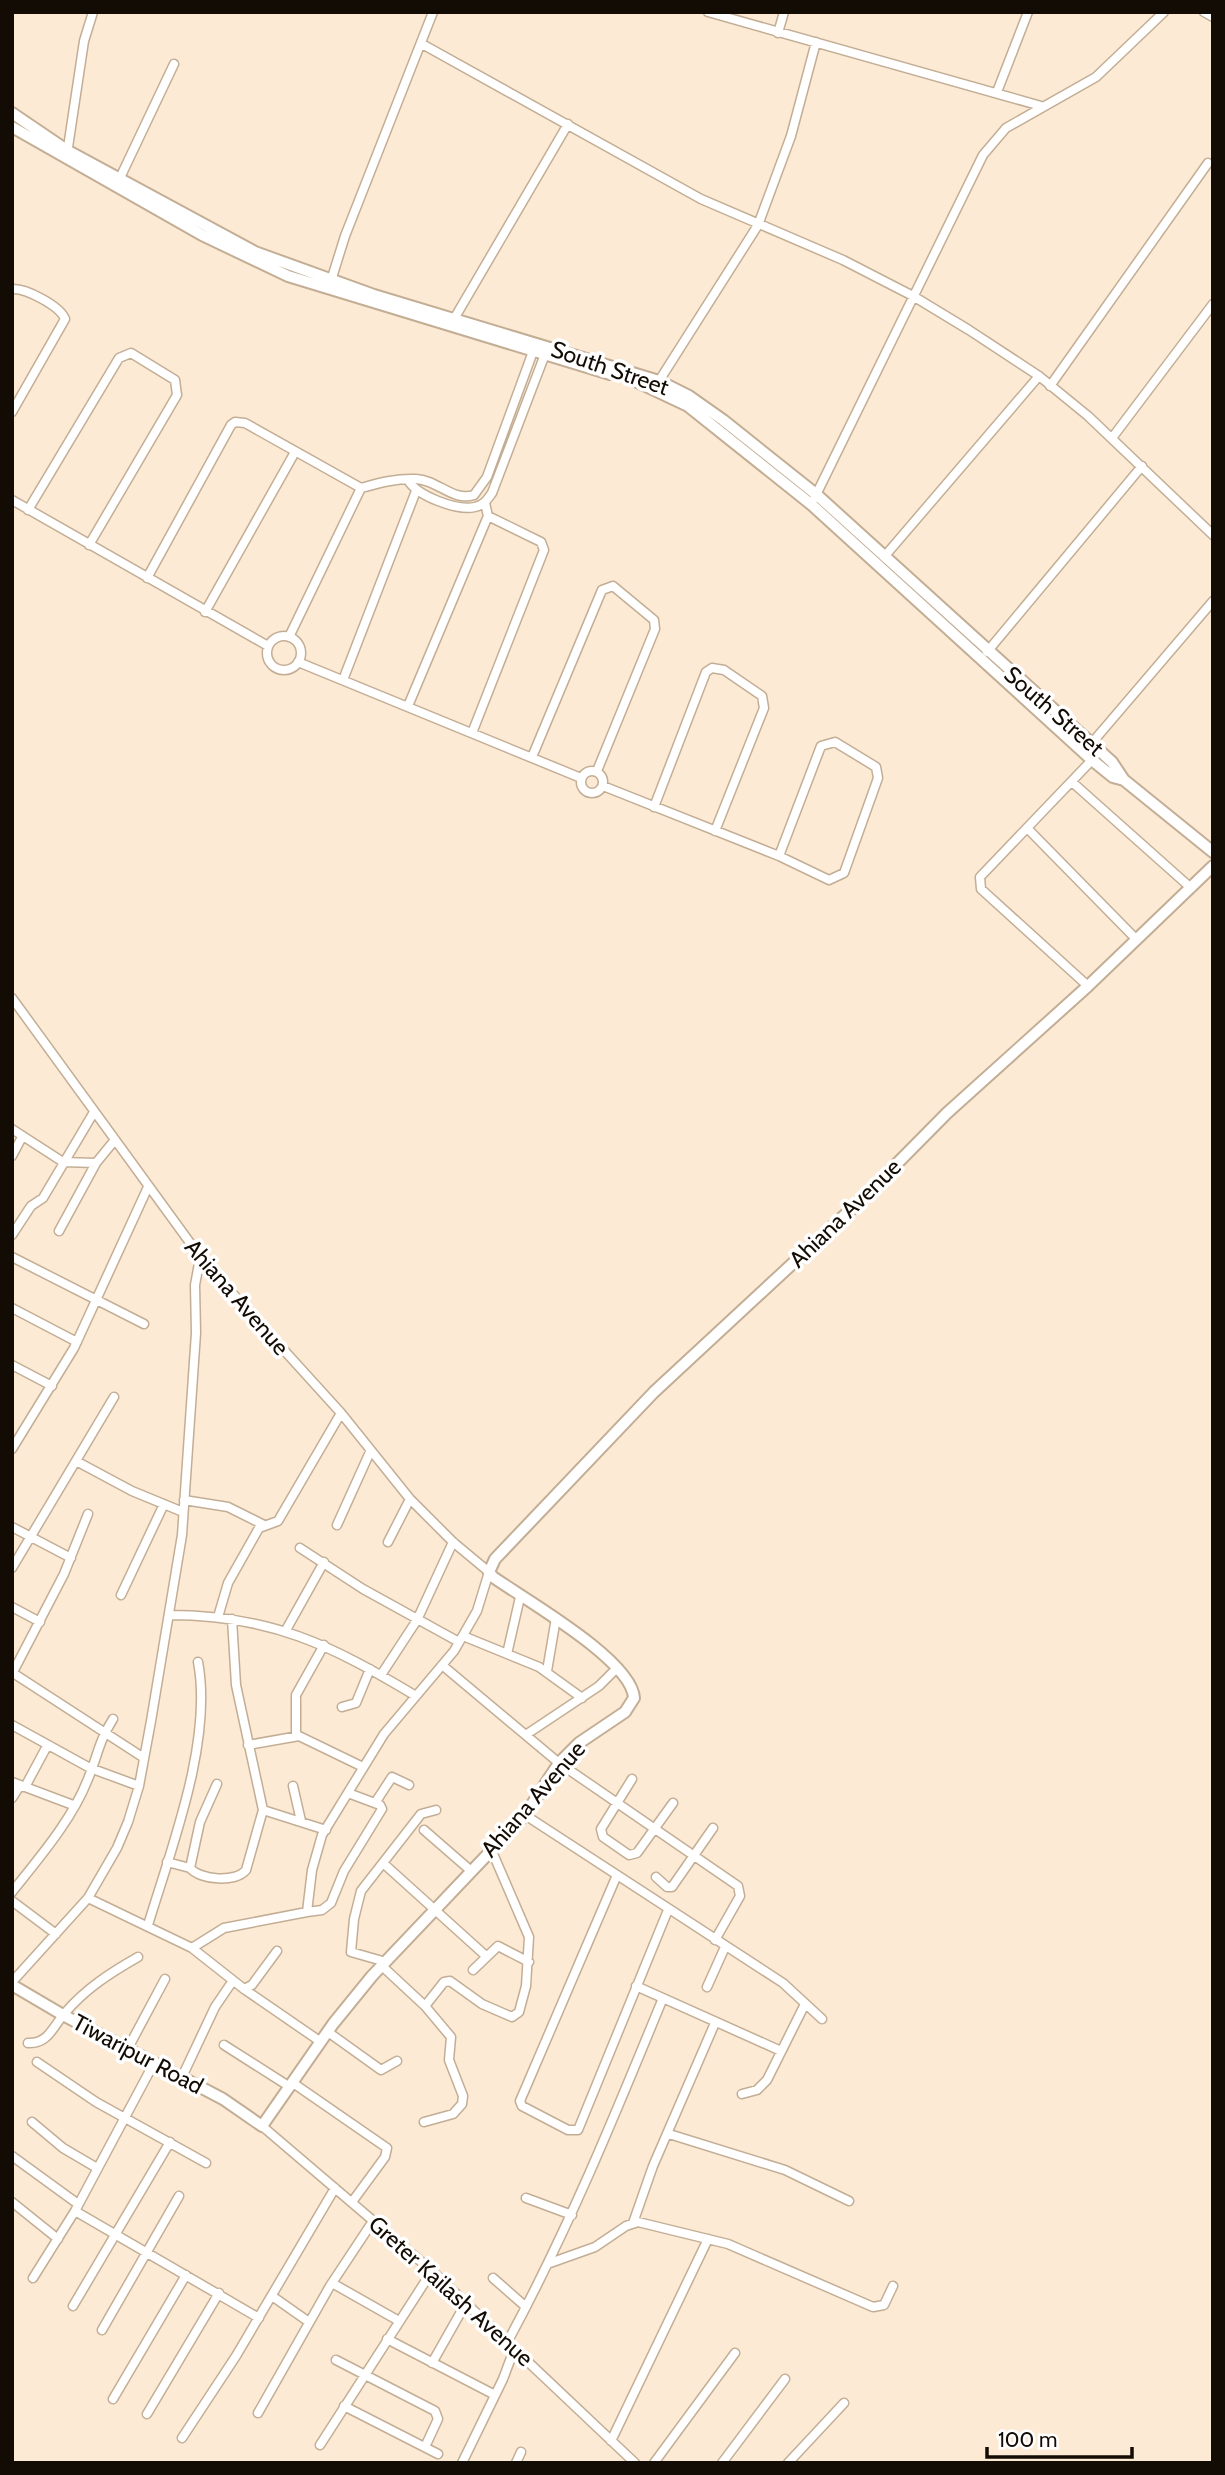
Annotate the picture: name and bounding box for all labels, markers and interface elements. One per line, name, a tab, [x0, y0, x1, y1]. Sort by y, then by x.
street label: South Street	[547, 335, 673, 401]
street label: South Street	[999, 660, 1110, 762]
street label: Ahiana Avenue	[783, 1153, 907, 1273]
street label: Ahiana Avenue	[179, 1233, 295, 1361]
street label: Ahiana Avenue	[475, 1735, 591, 1863]
street label: Tiwaripur Road	[68, 2008, 208, 2100]
street label: Greter Kailash Avenue	[363, 2210, 539, 2372]
scale bar	[987, 2416, 1132, 2460]
text: 100 m	[998, 2427, 1057, 2452]

